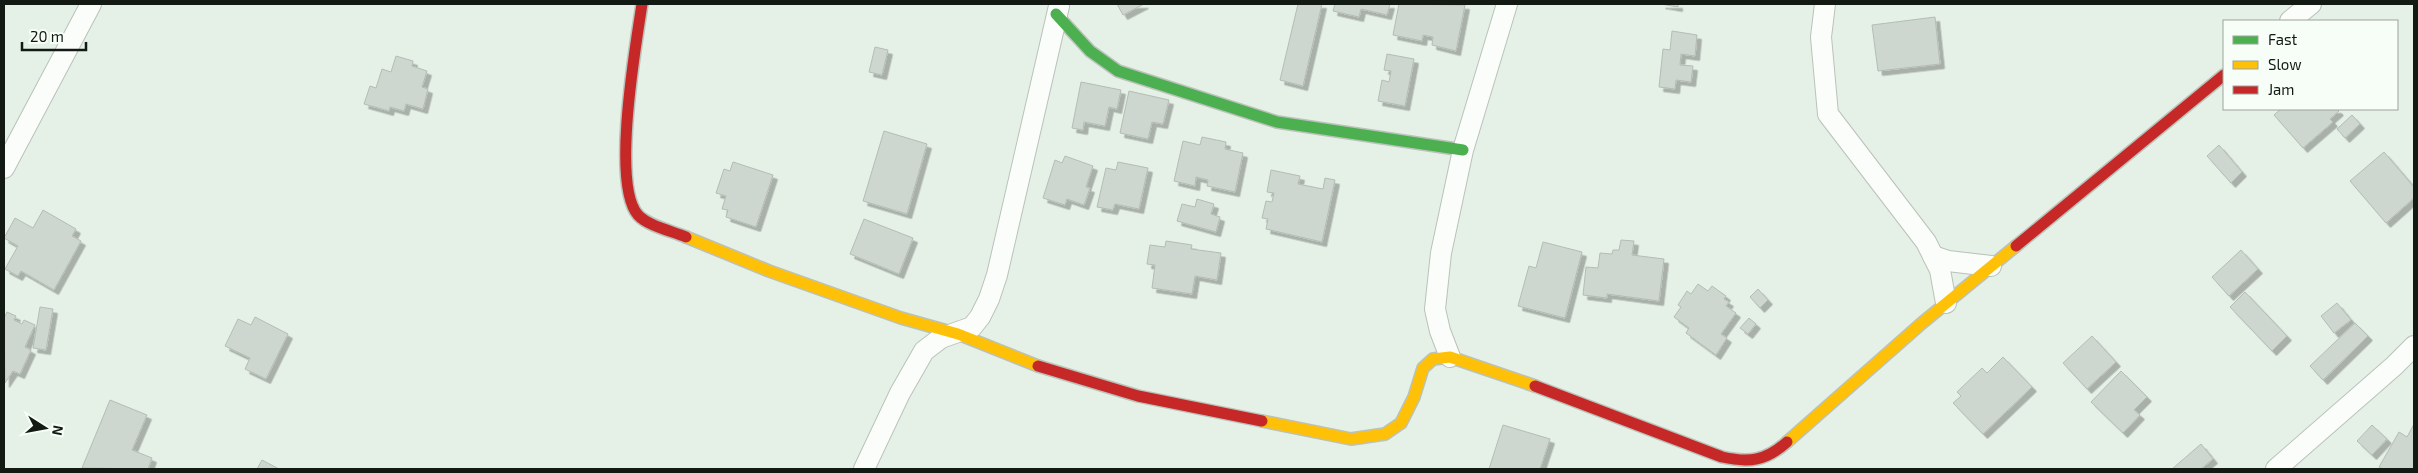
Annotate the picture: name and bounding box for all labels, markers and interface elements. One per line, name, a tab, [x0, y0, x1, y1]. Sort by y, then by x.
scale bar	[22, 20, 86, 52]
legend	[2223, 20, 2398, 110]
text: 20 m	[30, 27, 64, 45]
text: Fast	[2268, 30, 2298, 48]
text: Slow	[2268, 55, 2302, 73]
text: Jam	[2268, 80, 2294, 98]
north arrow	[20, 403, 70, 453]
text: N	[49, 424, 68, 437]

